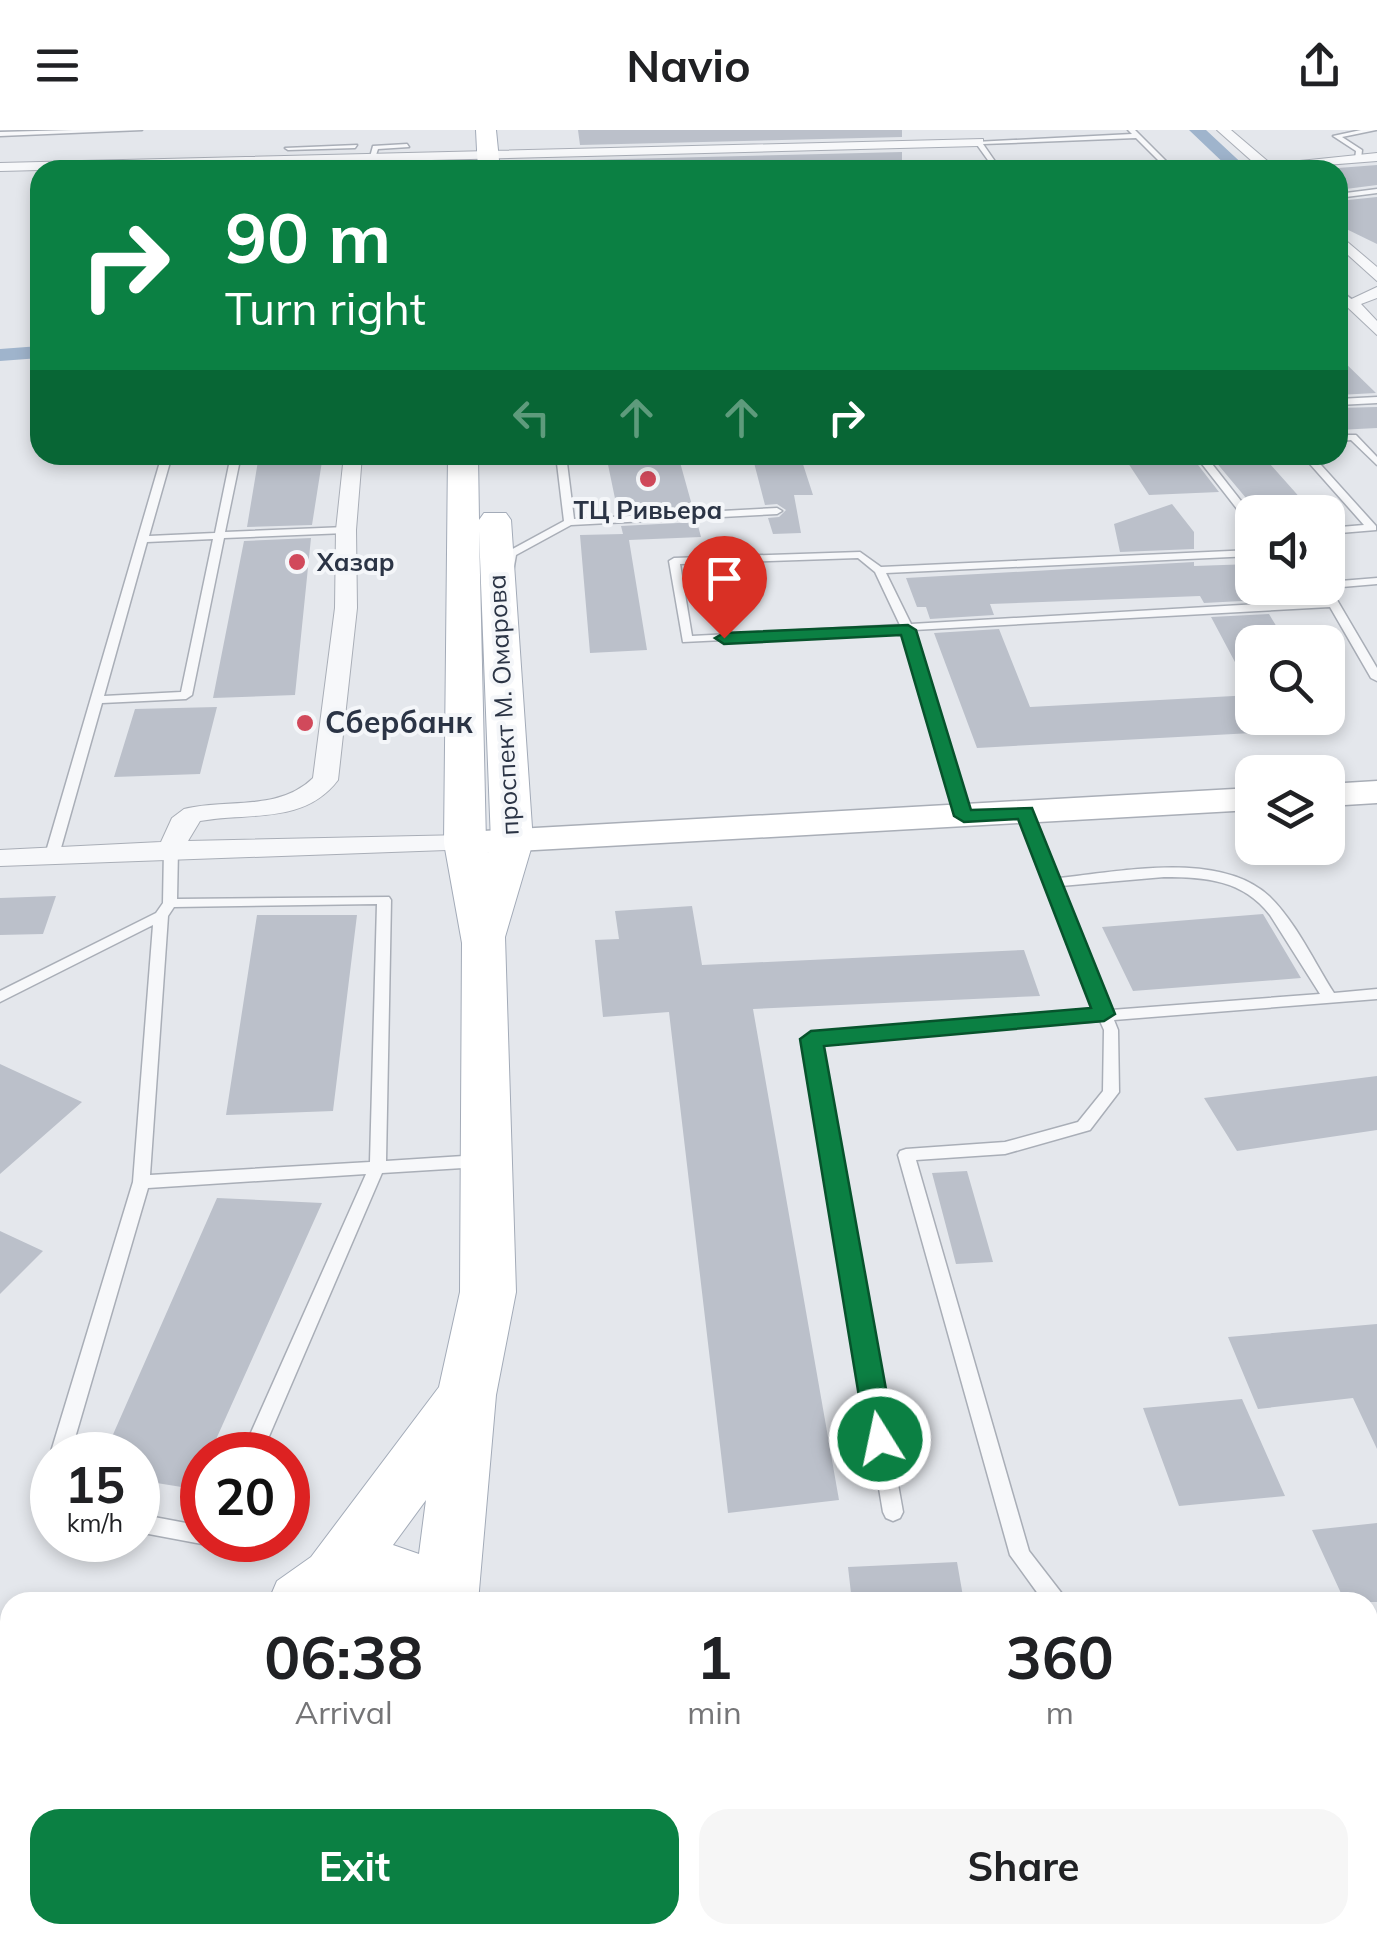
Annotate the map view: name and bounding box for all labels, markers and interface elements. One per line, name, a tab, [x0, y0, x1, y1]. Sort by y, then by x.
text: Navio	[626, 37, 751, 93]
icon: menu	[30, 38, 85, 93]
icon: share	[1292, 38, 1347, 93]
text: 90 m	[225, 193, 391, 281]
icon: right	[60, 200, 190, 330]
text: Turn right	[225, 280, 426, 336]
icon: left	[504, 390, 559, 445]
icon: ahead	[609, 390, 664, 445]
icon: ahead	[714, 390, 769, 445]
icon: right	[819, 390, 874, 445]
marker: ТЦ Ривьера	[637, 468, 659, 490]
place label: ТЦ Ривьера	[574, 494, 722, 525]
map controls	[1235, 495, 1345, 865]
button: sound	[1235, 495, 1345, 605]
pin	[682, 536, 767, 639]
place label: Хазар	[316, 546, 395, 577]
marker: Хазар	[286, 551, 308, 573]
icon: arrive	[697, 551, 752, 606]
street label: проспект М. Омарова	[480, 574, 525, 836]
button: search	[1235, 625, 1345, 735]
place label: Сбербанк	[325, 703, 473, 741]
marker: Сбербанк	[294, 712, 316, 734]
button: layers	[1235, 755, 1345, 865]
position arrow	[828, 1387, 932, 1491]
speed limit sign: 20	[180, 1432, 310, 1562]
text: 15	[65, 1453, 125, 1516]
text: km/h	[67, 1507, 123, 1538]
text: 06:38	[264, 1619, 423, 1694]
text: 1	[696, 1619, 732, 1694]
text: 360	[1006, 1619, 1114, 1694]
text: Arrival	[295, 1692, 393, 1732]
text: min	[687, 1692, 742, 1732]
text: m	[1046, 1692, 1074, 1732]
button: Exit	[30, 1809, 679, 1924]
button: Share	[699, 1809, 1348, 1924]

